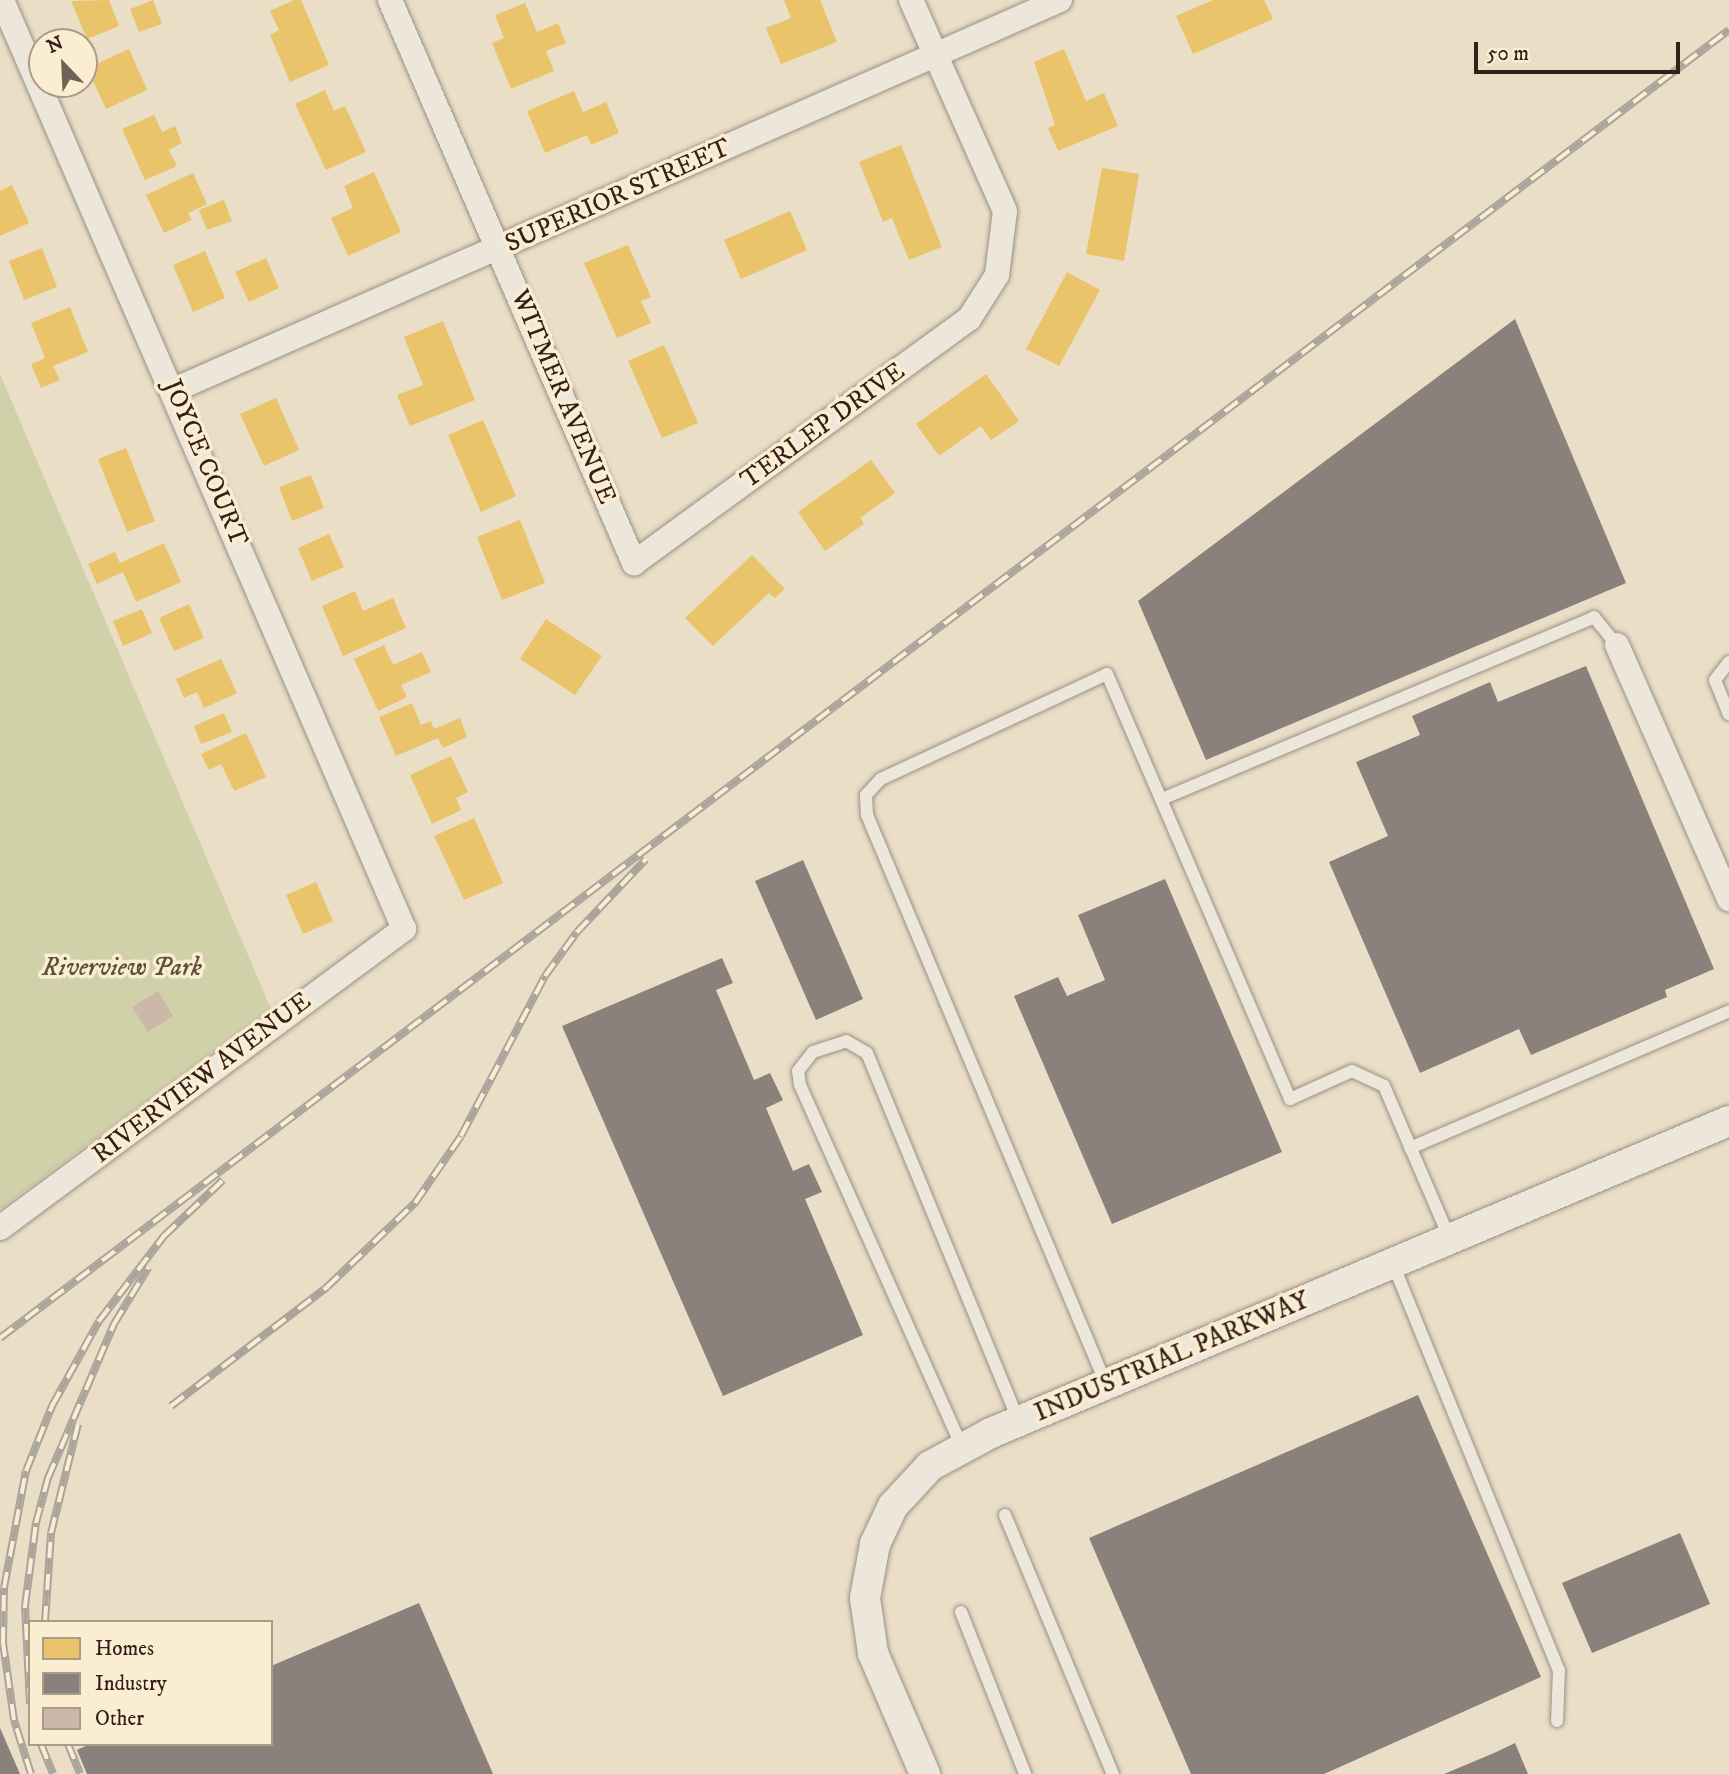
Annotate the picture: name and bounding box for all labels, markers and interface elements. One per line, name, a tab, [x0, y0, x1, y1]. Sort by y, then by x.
north arrow	[28, 28, 98, 98]
scale bar	[1477, 28, 1684, 72]
text: N	[44, 31, 67, 59]
text: 50 m	[1487, 41, 1529, 67]
street label: SUPERIOR STREET	[501, 132, 735, 260]
street label: WITMER AVENUE	[504, 285, 622, 509]
street label: TERLEP DRIVE	[735, 356, 911, 496]
street label: JOYCE COURT	[156, 375, 254, 551]
park label: Riverview Park	[42, 952, 202, 984]
street label: RIVERVIEW AVENUE	[87, 986, 317, 1170]
street label: INDUSTRIAL PARKWAY	[1030, 1285, 1314, 1429]
legend	[28, 1620, 273, 1746]
text: Homes	[95, 1636, 154, 1662]
text: Industry	[95, 1671, 167, 1697]
text: Other	[95, 1706, 144, 1732]

